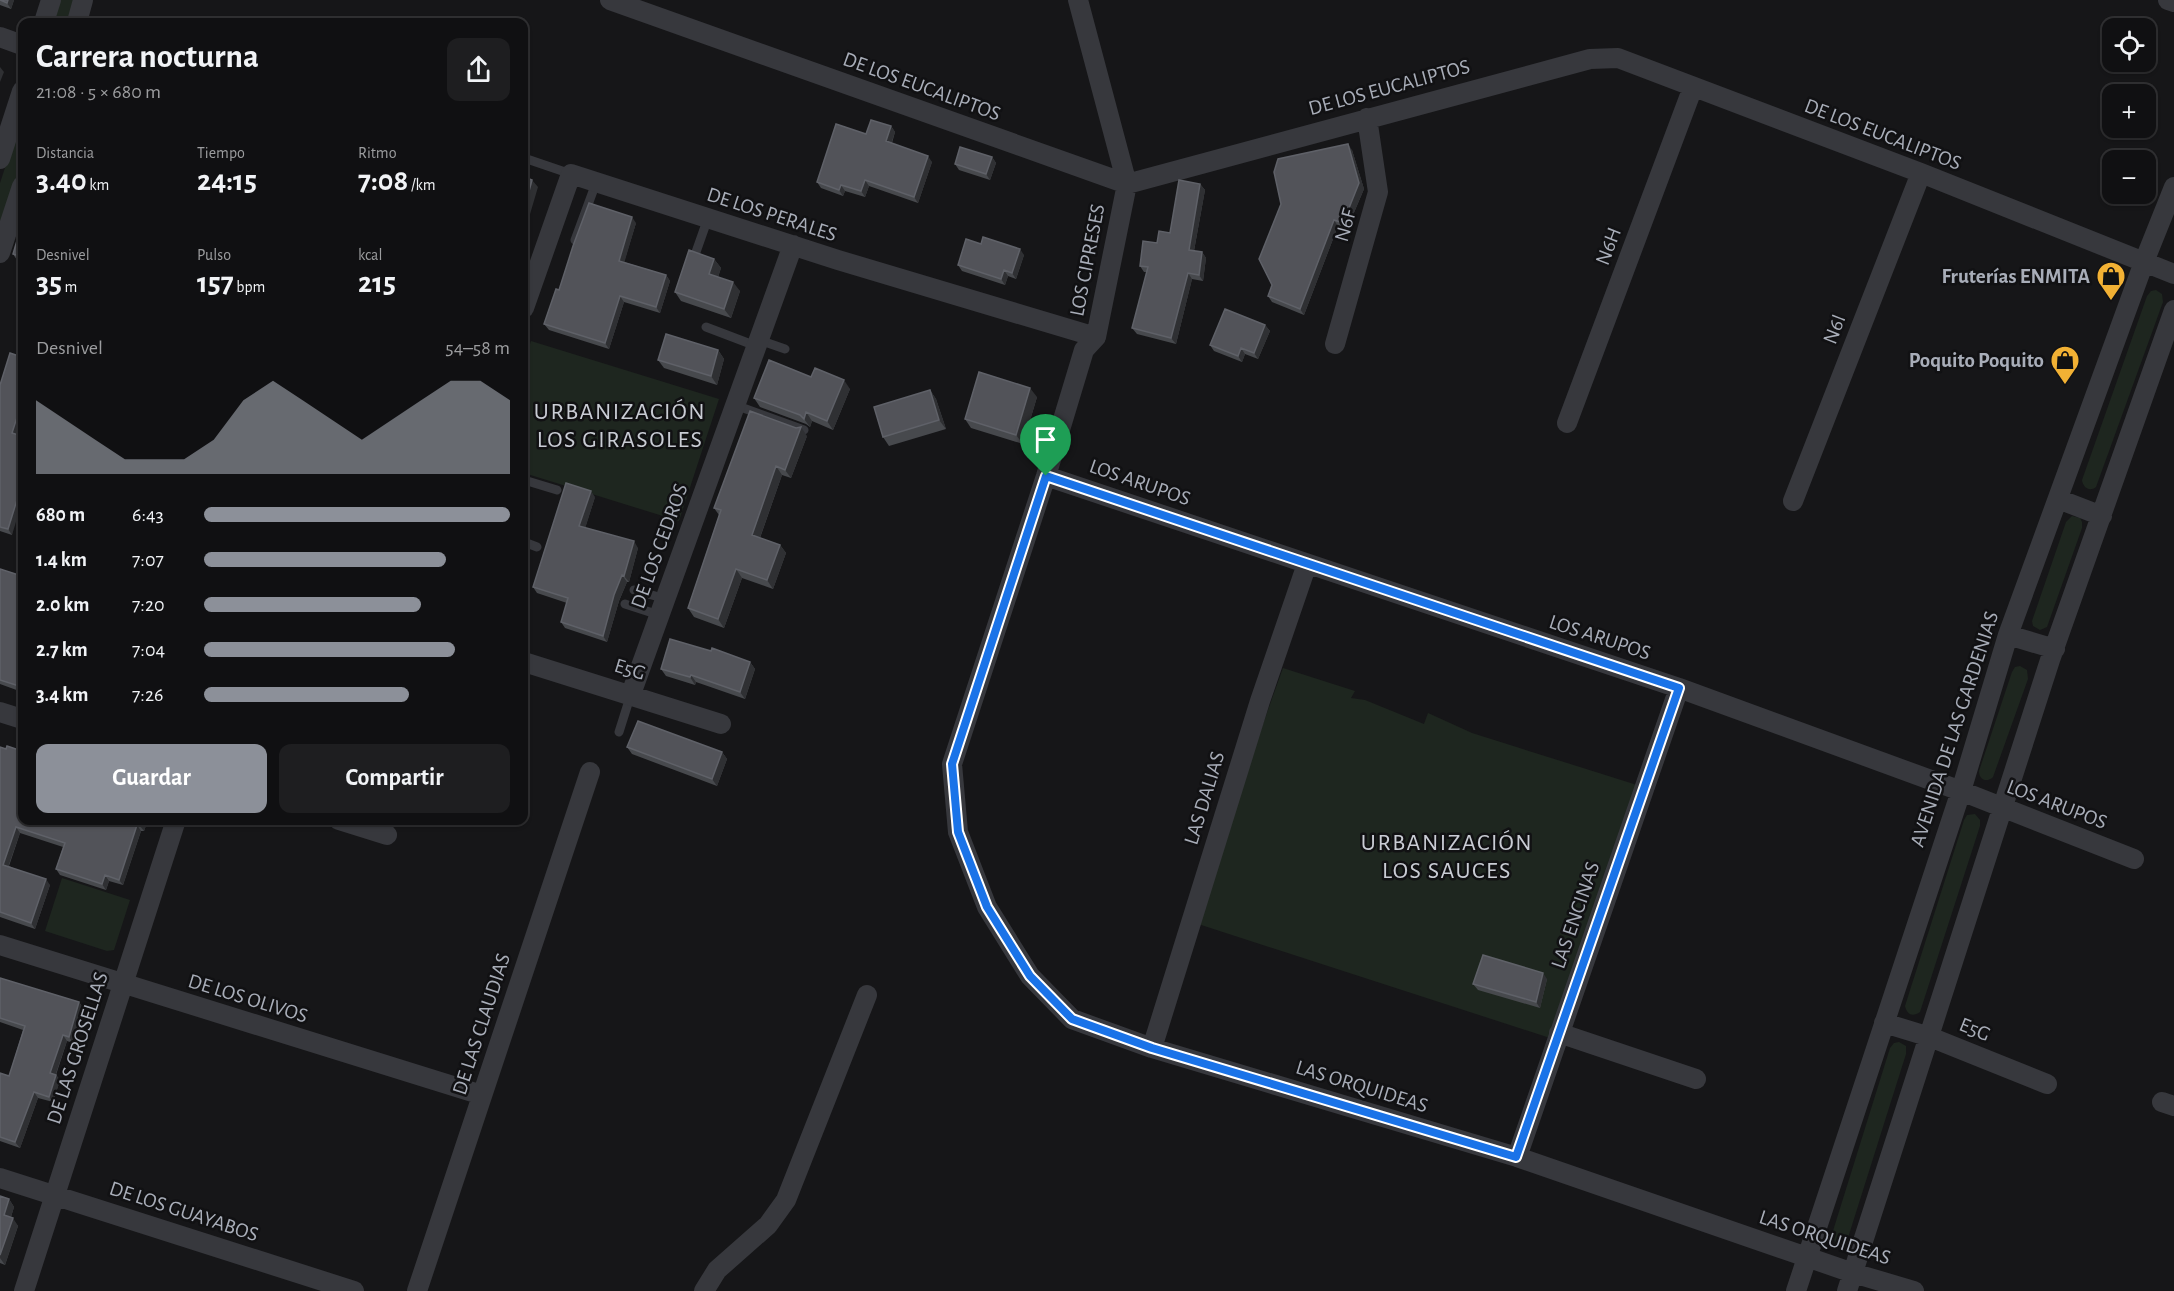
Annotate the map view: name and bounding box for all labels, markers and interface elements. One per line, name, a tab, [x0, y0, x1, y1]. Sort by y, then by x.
map controls	[2102, 18, 2156, 204]
button: locate	[2102, 18, 2156, 72]
button: share	[447, 38, 510, 101]
text: Carrera nocturna	[36, 41, 259, 74]
street label: DE LOS EUCALIPTOS	[840, 48, 1004, 125]
street label: DE LOS EUCALIPTOS	[1306, 56, 1472, 119]
text: 21:08 · 5 × 680 m	[36, 82, 161, 102]
button: +	[2102, 84, 2156, 138]
street label: DE LOS EUCALIPTOS	[1801, 95, 1964, 174]
text: Distancia	[36, 145, 94, 161]
text: Tiempo	[197, 145, 245, 161]
text: Ritmo	[358, 145, 397, 161]
button: −	[2102, 150, 2156, 204]
text: 3.40	[36, 166, 87, 196]
text: 24:15	[197, 166, 257, 196]
text: 7:08	[358, 166, 408, 196]
text: km	[87, 177, 109, 193]
text: /km	[408, 177, 436, 193]
street label: DE LOS PERALES	[704, 184, 840, 245]
street label: LOS CIPRESES	[1066, 202, 1109, 318]
street label: N6F	[1331, 205, 1360, 244]
street label: N6H	[1592, 224, 1625, 268]
text: Desnivel	[36, 247, 90, 263]
text: Pulso	[197, 247, 231, 263]
text: kcal	[358, 247, 382, 263]
shop icon: Fruterías ENMITA	[2095, 260, 2127, 302]
place label: Fruterías ENMITA	[1941, 266, 2090, 287]
text: 35	[36, 268, 62, 298]
text: 157	[197, 268, 234, 298]
text: 215	[358, 268, 396, 298]
text: m	[62, 279, 77, 295]
text: bpm	[234, 279, 265, 295]
street label: N6I	[1819, 311, 1850, 347]
text: Desnivel	[36, 338, 103, 358]
text: 54–58 m	[445, 338, 510, 358]
shop icon: Poquito Poquito	[2049, 344, 2081, 386]
place label: Poquito Poquito	[1909, 350, 2044, 371]
district label: URBANIZACIÓN LOS GIRASOLES	[534, 398, 706, 452]
pin	[1020, 414, 1071, 476]
icon: arrive	[1029, 423, 1062, 456]
street label: LOS ARUPOS	[1087, 455, 1193, 510]
street label: DE LOS CEDROS	[627, 481, 692, 611]
text: 680 m	[36, 505, 85, 525]
text: 6:43	[132, 505, 164, 525]
text: 1.4 km	[36, 550, 87, 570]
text: 7:07	[132, 550, 164, 570]
text: 2.0 km	[36, 595, 89, 615]
text: 7:20	[132, 595, 165, 615]
street label: AVENIDA DE LAS GARDENIAS	[1906, 609, 2002, 849]
street label: LOS ARUPOS	[1546, 611, 1653, 664]
text: 2.7 km	[36, 640, 88, 660]
text: 7:04	[132, 640, 165, 660]
street label: E5G	[612, 655, 648, 684]
text: 3.4 km	[36, 685, 88, 705]
text: 7:26	[132, 685, 163, 705]
button: Guardar	[36, 744, 267, 813]
button: Compartir	[279, 744, 510, 813]
street label: LAS DALIAS	[1180, 749, 1229, 847]
street label: LOS ARUPOS	[2004, 776, 2110, 833]
district label: URBANIZACIÓN LOS SAUCES	[1361, 829, 1533, 883]
street label: LAS ENCINAS	[1547, 859, 1604, 971]
street label: DE LAS CLAUDIAS	[449, 951, 514, 1097]
street label: DE LAS GROSELLAS	[43, 970, 112, 1127]
street label: DE LOS OLIVOS	[186, 970, 310, 1027]
street label: E5G	[1956, 1014, 1993, 1045]
street label: LAS ORQUIDEAS	[1293, 1056, 1430, 1117]
street label: DE LOS GUAYABOS	[107, 1178, 261, 1245]
street label: LAS ORQUIDEAS	[1756, 1206, 1893, 1269]

